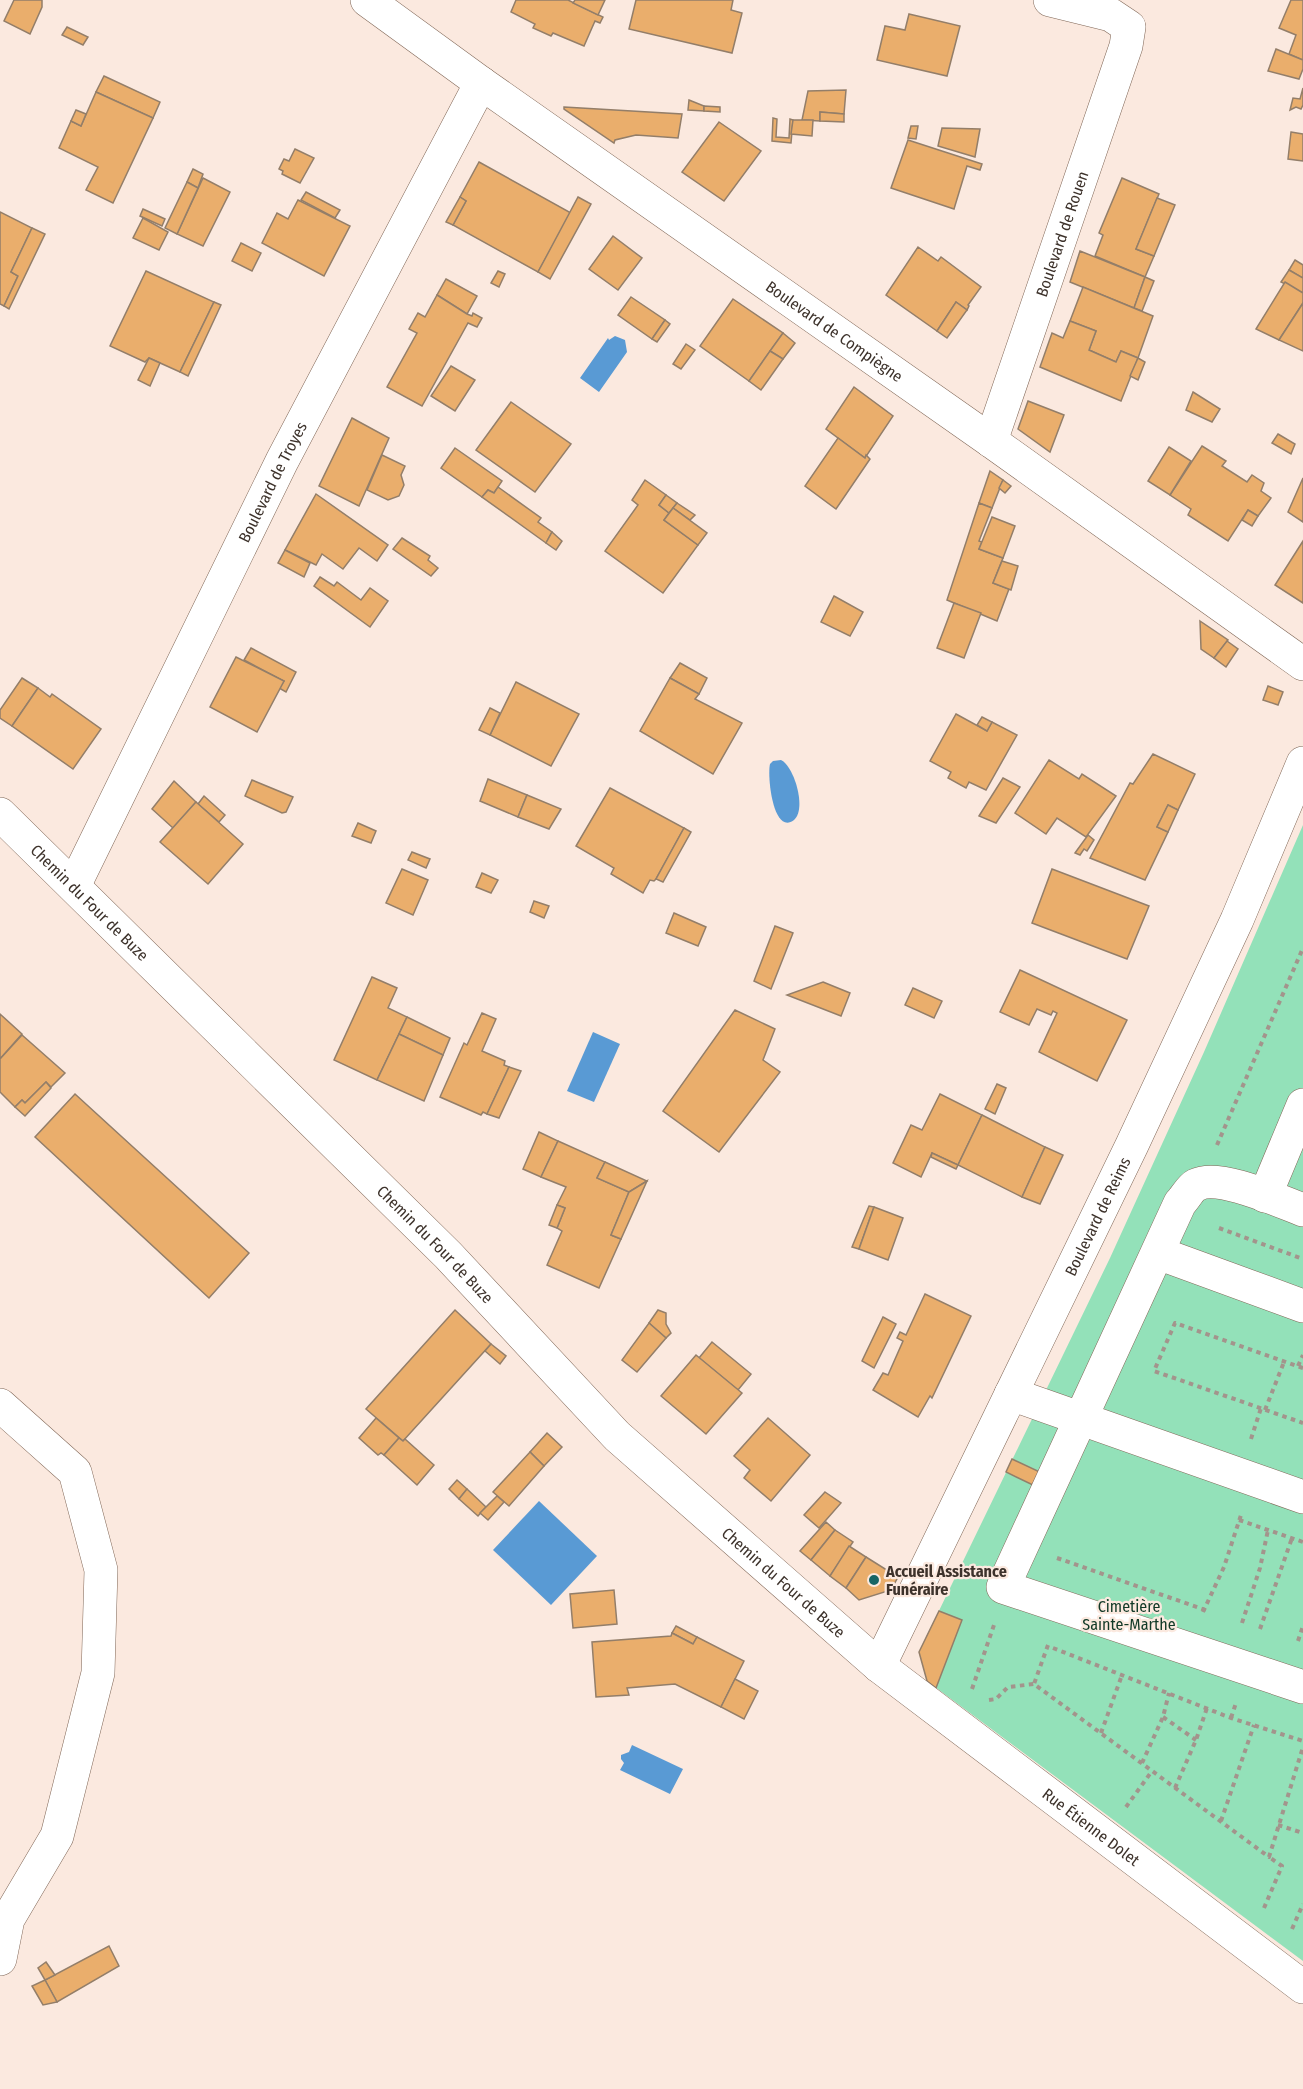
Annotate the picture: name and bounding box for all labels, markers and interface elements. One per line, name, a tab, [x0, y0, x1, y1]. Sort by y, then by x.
street label: Boulevard de Rouen	[1032, 168, 1092, 299]
street label: Boulevard de Compiègne	[762, 277, 907, 386]
street label: Boulevard de Troyes	[234, 418, 311, 545]
street label: Chemin du Four de Buze	[27, 840, 153, 965]
street label: Boulevard de Reims	[1061, 1154, 1134, 1279]
street label: Chemin du Four de Buze	[373, 1181, 497, 1307]
street label: Chemin du Four de Buze	[718, 1523, 849, 1642]
place label: Accueil Assistance Funéraire	[885, 1562, 1007, 1599]
marker: Accueil Assistance Funéraire	[867, 1573, 881, 1587]
park label: Cimetière Sainte-Marthe	[1082, 1597, 1176, 1634]
street label: Rue Étienne Dolet	[1039, 1784, 1144, 1870]

